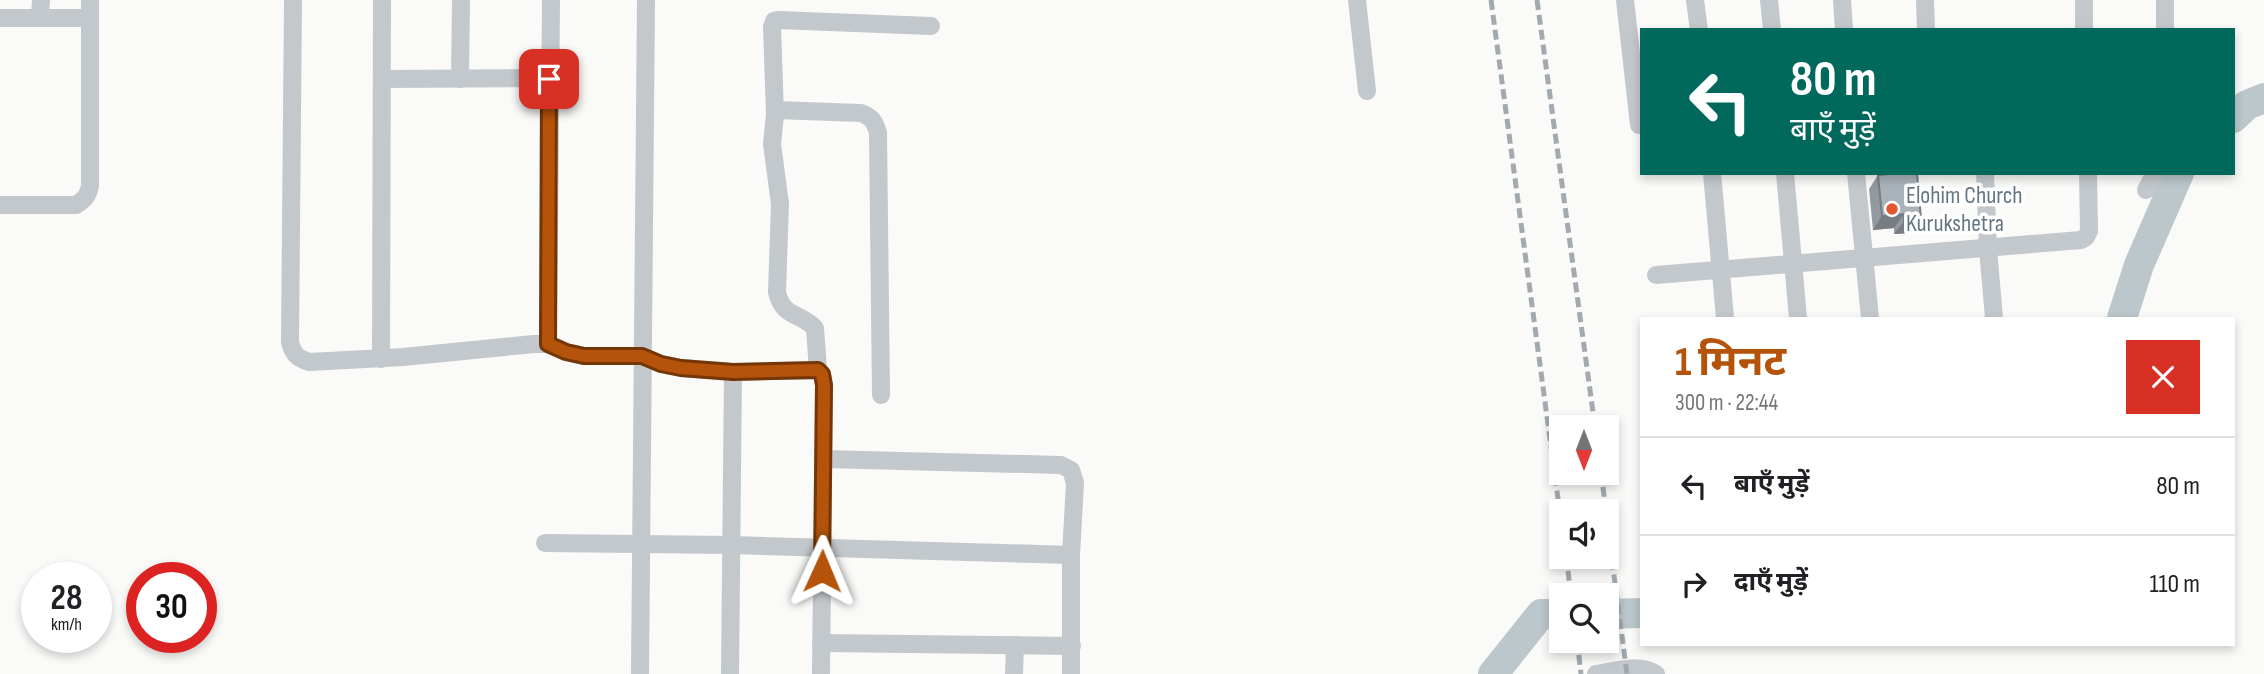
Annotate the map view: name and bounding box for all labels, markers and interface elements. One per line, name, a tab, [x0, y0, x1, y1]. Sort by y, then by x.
pin	[519, 49, 579, 109]
text: 80 m	[1790, 51, 1877, 110]
icon: left	[1675, 56, 1766, 147]
icon: arrive	[530, 60, 568, 98]
text: बाएँ मुड़ें	[1790, 111, 1876, 150]
place label: Elohim Church Kurukshetra	[1906, 181, 2023, 238]
marker: Elohim Church Kurukshetra	[1884, 201, 1900, 217]
text: 1 मिनट	[1675, 337, 1786, 388]
button: close	[2126, 340, 2200, 414]
text: 300 m · 22:44	[1675, 389, 1778, 417]
north arrow	[1549, 415, 1619, 485]
map controls	[1549, 415, 1619, 653]
icon: left	[1675, 467, 1713, 505]
text: बाएँ मुड़ें	[1734, 469, 1809, 500]
text: 80 m	[2156, 471, 2200, 502]
button: sound	[1549, 499, 1619, 569]
position arrow	[785, 534, 859, 608]
speed limit sign: 30	[126, 562, 217, 653]
icon: right	[1675, 565, 1713, 603]
text: दाएँ मुड़ें	[1734, 567, 1808, 598]
text: 110 m	[2149, 569, 2200, 600]
text: 28	[51, 577, 82, 620]
button: search	[1549, 583, 1619, 653]
text: km/h	[51, 614, 82, 635]

